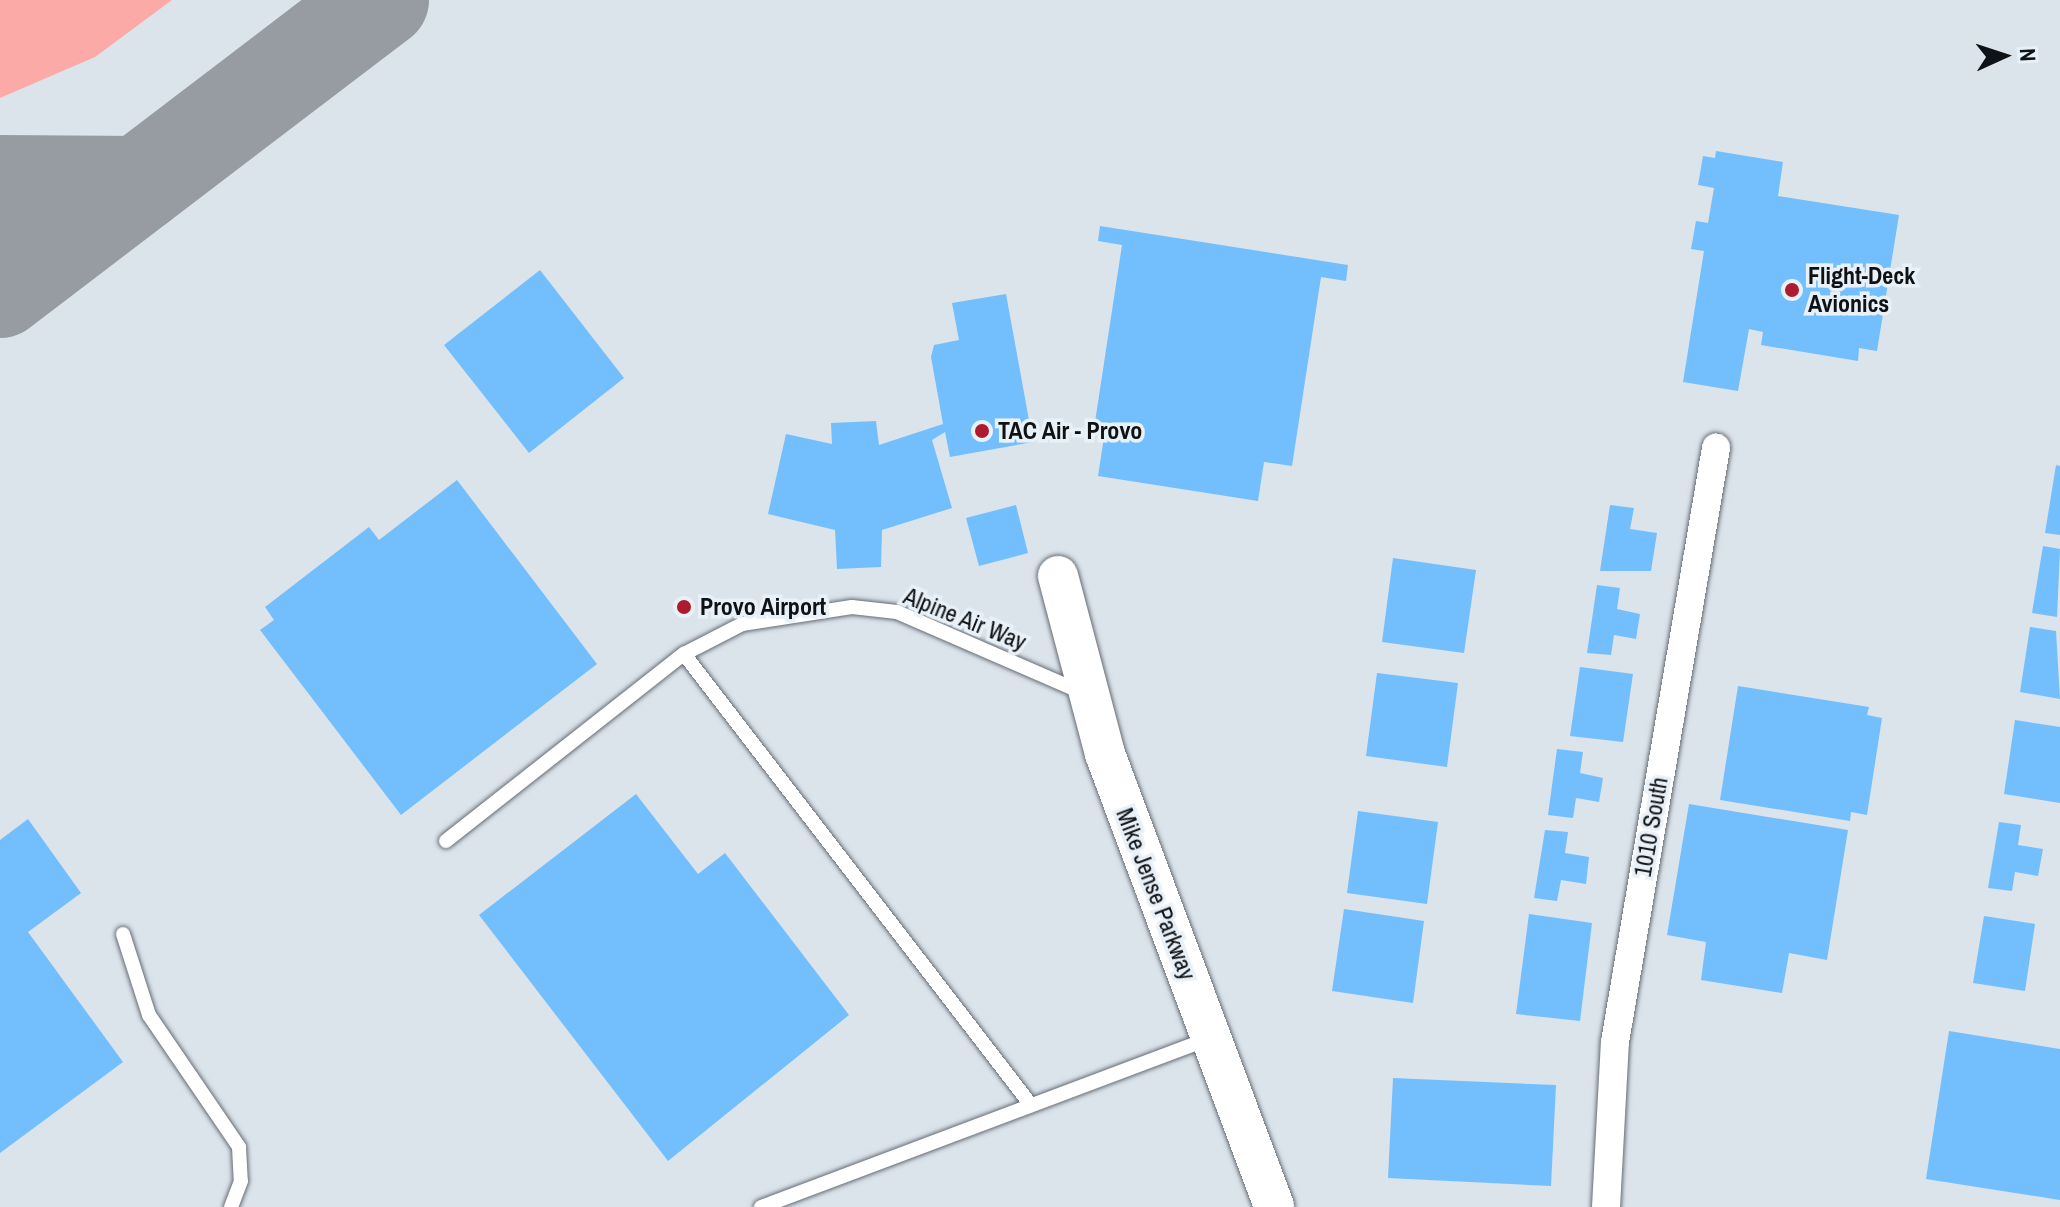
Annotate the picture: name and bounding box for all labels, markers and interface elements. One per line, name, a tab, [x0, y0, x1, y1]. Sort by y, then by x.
north arrow	[1964, 16, 2044, 96]
text: N	[2013, 47, 2043, 62]
place label: Flight-Deck Avionics	[1808, 262, 1915, 318]
marker: Flight-Deck Avionics	[1783, 281, 1801, 299]
place label: TAC Air - Provo	[998, 417, 1143, 445]
marker: TAC Air - Provo	[973, 422, 991, 440]
street label: Alpine Air Way	[899, 581, 1031, 657]
place label: Provo Airport	[700, 593, 827, 621]
marker: Provo Airport	[675, 598, 693, 616]
street label: 1010 South	[1628, 775, 1674, 879]
street label: Mike Jense Parkway	[1110, 804, 1202, 984]

